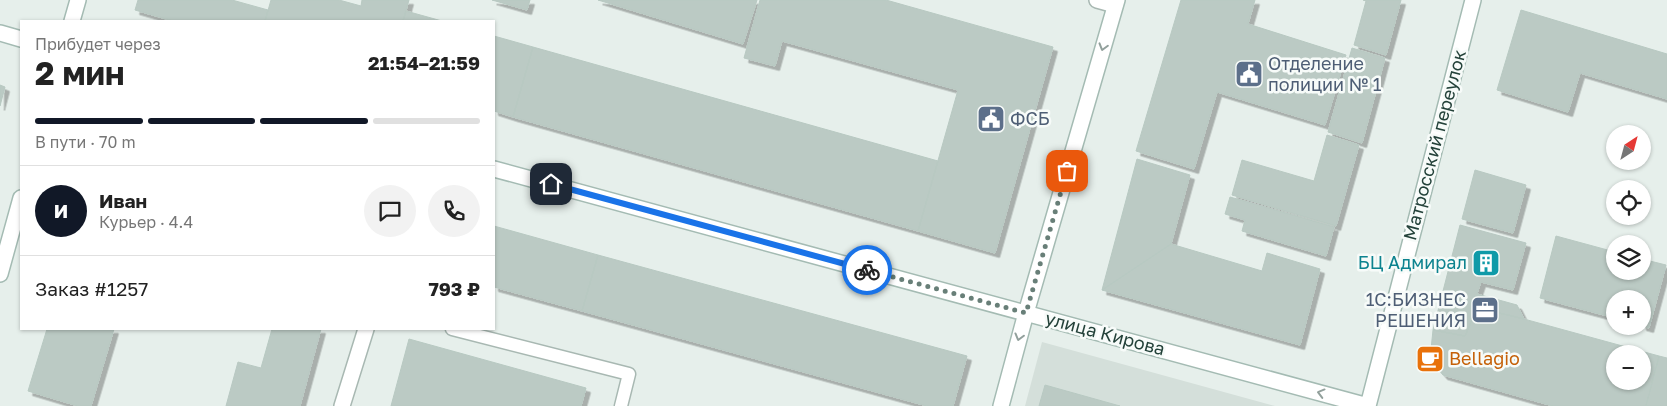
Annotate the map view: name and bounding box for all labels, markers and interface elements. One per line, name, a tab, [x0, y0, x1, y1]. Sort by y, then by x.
text: Прибудет через	[35, 34, 161, 54]
one-way arrow	[1099, 42, 1109, 50]
street label: Матросский переулок	[1398, 47, 1470, 242]
text: 21:54–21:59	[368, 51, 480, 74]
place label: Отделение полиции № 1	[1268, 52, 1382, 95]
text: 2 мин	[35, 54, 125, 92]
public building icon: Отделение полиции № 1	[1234, 59, 1264, 89]
public building icon: ФСБ	[976, 104, 1006, 134]
place label: ФСБ	[1010, 107, 1050, 129]
north arrow	[1606, 125, 1651, 170]
map controls	[1606, 125, 1651, 390]
text: В пути · 70 m	[35, 132, 136, 152]
pin	[1046, 150, 1088, 192]
icon: bag	[1053, 157, 1081, 185]
pin	[530, 163, 572, 205]
icon: home	[537, 170, 565, 198]
button: locate	[1606, 180, 1651, 225]
button: chat	[364, 185, 416, 237]
button: phone	[428, 185, 480, 237]
text: Иван	[99, 189, 147, 212]
text: И	[54, 199, 68, 222]
text: Курьер · 4.4	[99, 212, 193, 232]
button: layers	[1606, 235, 1651, 280]
courier	[842, 245, 892, 295]
building icon: БЦ Адмирал	[1471, 248, 1501, 278]
place label: БЦ Адмирал	[1358, 251, 1467, 273]
icon: bike	[853, 256, 881, 284]
text: Заказ #1257	[35, 277, 148, 300]
text: 793 ₽	[428, 277, 480, 300]
place label: 1С:БИЗНЕС РЕШЕНИЯ	[1366, 288, 1466, 331]
button: +	[1606, 290, 1651, 335]
office icon: 1С:БИЗНЕС РЕШЕНИЯ	[1470, 295, 1500, 325]
street label: улица Кирова	[1043, 306, 1168, 360]
one-way arrow	[1015, 333, 1025, 341]
cafe icon: Bellagio	[1415, 344, 1445, 374]
button: −	[1606, 345, 1651, 390]
place label: Bellagio	[1449, 347, 1520, 369]
one-way arrow	[1317, 388, 1326, 398]

